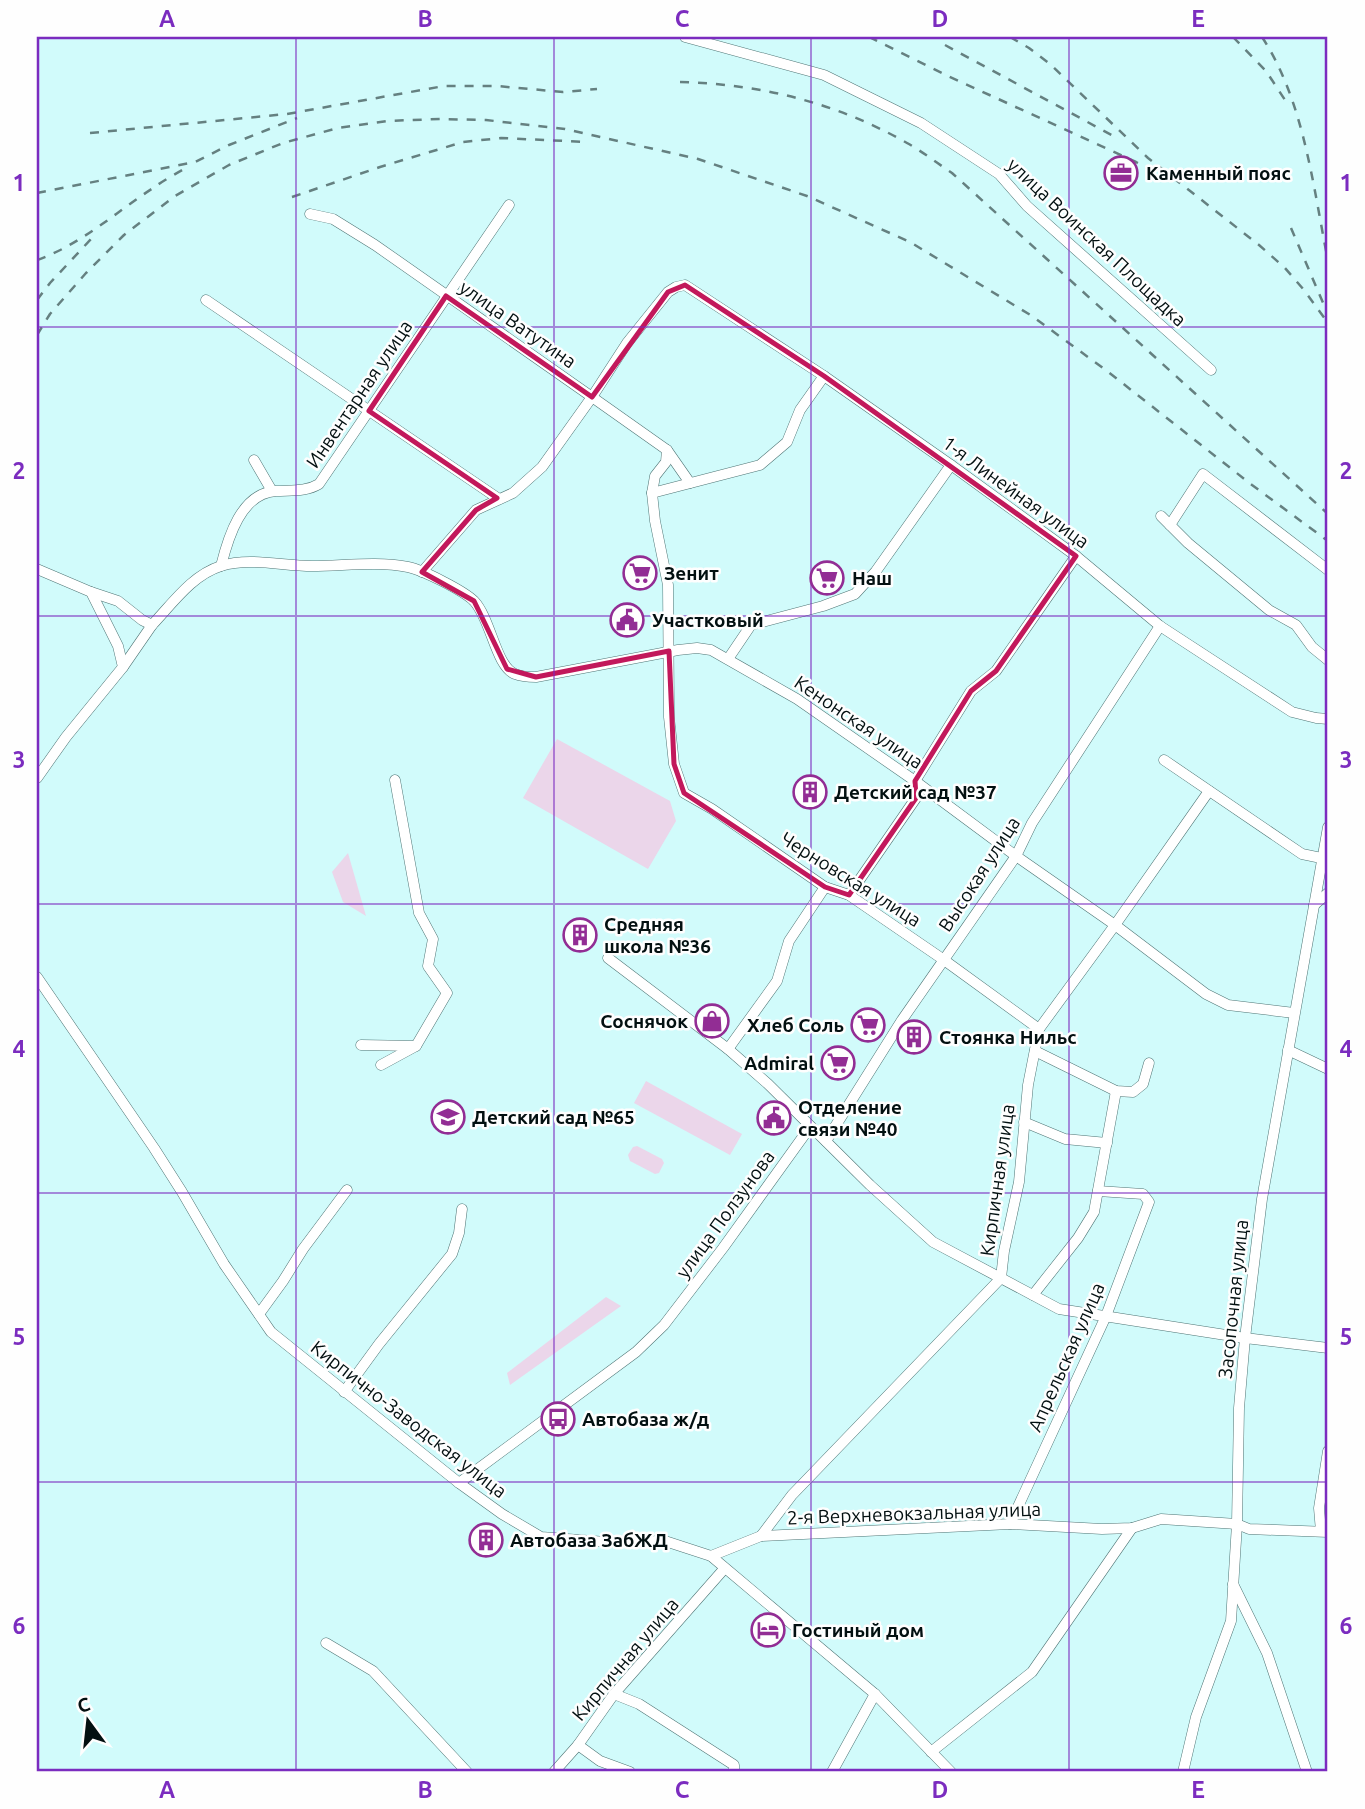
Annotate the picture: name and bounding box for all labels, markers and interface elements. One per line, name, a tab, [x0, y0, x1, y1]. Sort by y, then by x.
text: A	[159, 6, 175, 31]
text: B	[417, 6, 433, 31]
text: C	[675, 6, 690, 31]
text: D	[932, 6, 948, 31]
text: E	[1191, 6, 1205, 31]
street label: улица Воинская Площадка	[1003, 153, 1191, 331]
office icon: Каменный пояс	[1102, 154, 1140, 192]
place label: Каменный пояс	[1146, 162, 1291, 184]
text: 1	[13, 170, 25, 195]
text: 1	[1340, 170, 1352, 195]
street label: улица Ватутина	[456, 276, 580, 372]
street label: Инвентарная улица	[301, 316, 417, 472]
street label: 1-я Линейная улица	[939, 432, 1093, 552]
text: 2	[13, 458, 25, 483]
text: 2	[1340, 458, 1352, 483]
supermarket icon: Зенит	[621, 554, 659, 592]
supermarket icon: Наш	[808, 559, 846, 597]
place label: Зенит	[664, 562, 719, 584]
place label: Наш	[852, 567, 892, 589]
public building icon: Участковый	[608, 601, 646, 639]
place label: Участковый	[652, 609, 764, 631]
street label: Кенонская улица	[791, 671, 927, 773]
text: 3	[13, 747, 25, 772]
text: 3	[1340, 747, 1352, 772]
building icon: Детский сад №37	[791, 773, 829, 811]
place label: Детский сад №37	[834, 781, 997, 803]
street label: Высокая улица	[934, 813, 1024, 935]
street label: Черновская улица	[777, 827, 925, 931]
place label: Средняя школа №36	[604, 913, 711, 957]
building icon: Средняя школа №36	[561, 916, 599, 954]
shop icon: Соснячок	[693, 1002, 731, 1040]
supermarket icon: Хлеб Соль	[849, 1006, 887, 1044]
place label: Соснячок	[600, 1010, 688, 1032]
place label: Хлеб Соль	[747, 1014, 844, 1036]
building icon: Стоянка Нильс	[895, 1018, 933, 1056]
place label: Стоянка Нильс	[939, 1026, 1077, 1048]
text: 4	[13, 1036, 26, 1061]
text: 4	[1340, 1036, 1353, 1061]
supermarket icon: Admiral	[819, 1044, 857, 1082]
place label: Admiral	[744, 1052, 814, 1074]
place label: Отделение связи №40	[798, 1096, 902, 1140]
school or university icon: Детский сад №65	[429, 1098, 467, 1136]
public building icon: Отделение связи №40	[755, 1099, 793, 1137]
street label: Кирпичная улица	[975, 1102, 1019, 1258]
place label: Детский сад №65	[472, 1106, 635, 1128]
street label: улица Ползунова	[671, 1146, 779, 1282]
street label: Засопочная улица	[1214, 1218, 1252, 1380]
street label: Апрельская улица	[1023, 1279, 1109, 1435]
text: 5	[13, 1324, 25, 1349]
text: 5	[1340, 1324, 1352, 1349]
street label: Кирпично-Заводская улица	[307, 1336, 511, 1502]
bus stop icon: Автобаза ж/д	[539, 1400, 577, 1438]
place label: Автобаза ж/д	[582, 1408, 710, 1430]
street label: 2-я Верхневокзальная улица	[787, 1498, 1041, 1528]
building icon: Автобаза ЗабЖД	[467, 1521, 505, 1559]
place label: Автобаза ЗабЖД	[510, 1529, 668, 1551]
street label: Кирпичная улица	[567, 1593, 683, 1725]
hotel icon: Гостиный дом	[749, 1611, 787, 1649]
text: 6	[13, 1613, 26, 1638]
text: 6	[1340, 1613, 1353, 1638]
place label: Гостиный дом	[792, 1619, 924, 1641]
north arrow	[52, 1686, 122, 1756]
text: С	[75, 1692, 92, 1717]
text: A	[159, 1777, 175, 1802]
text: B	[417, 1777, 433, 1802]
text: C	[675, 1777, 690, 1802]
text: D	[932, 1777, 948, 1802]
text: E	[1191, 1777, 1205, 1802]

